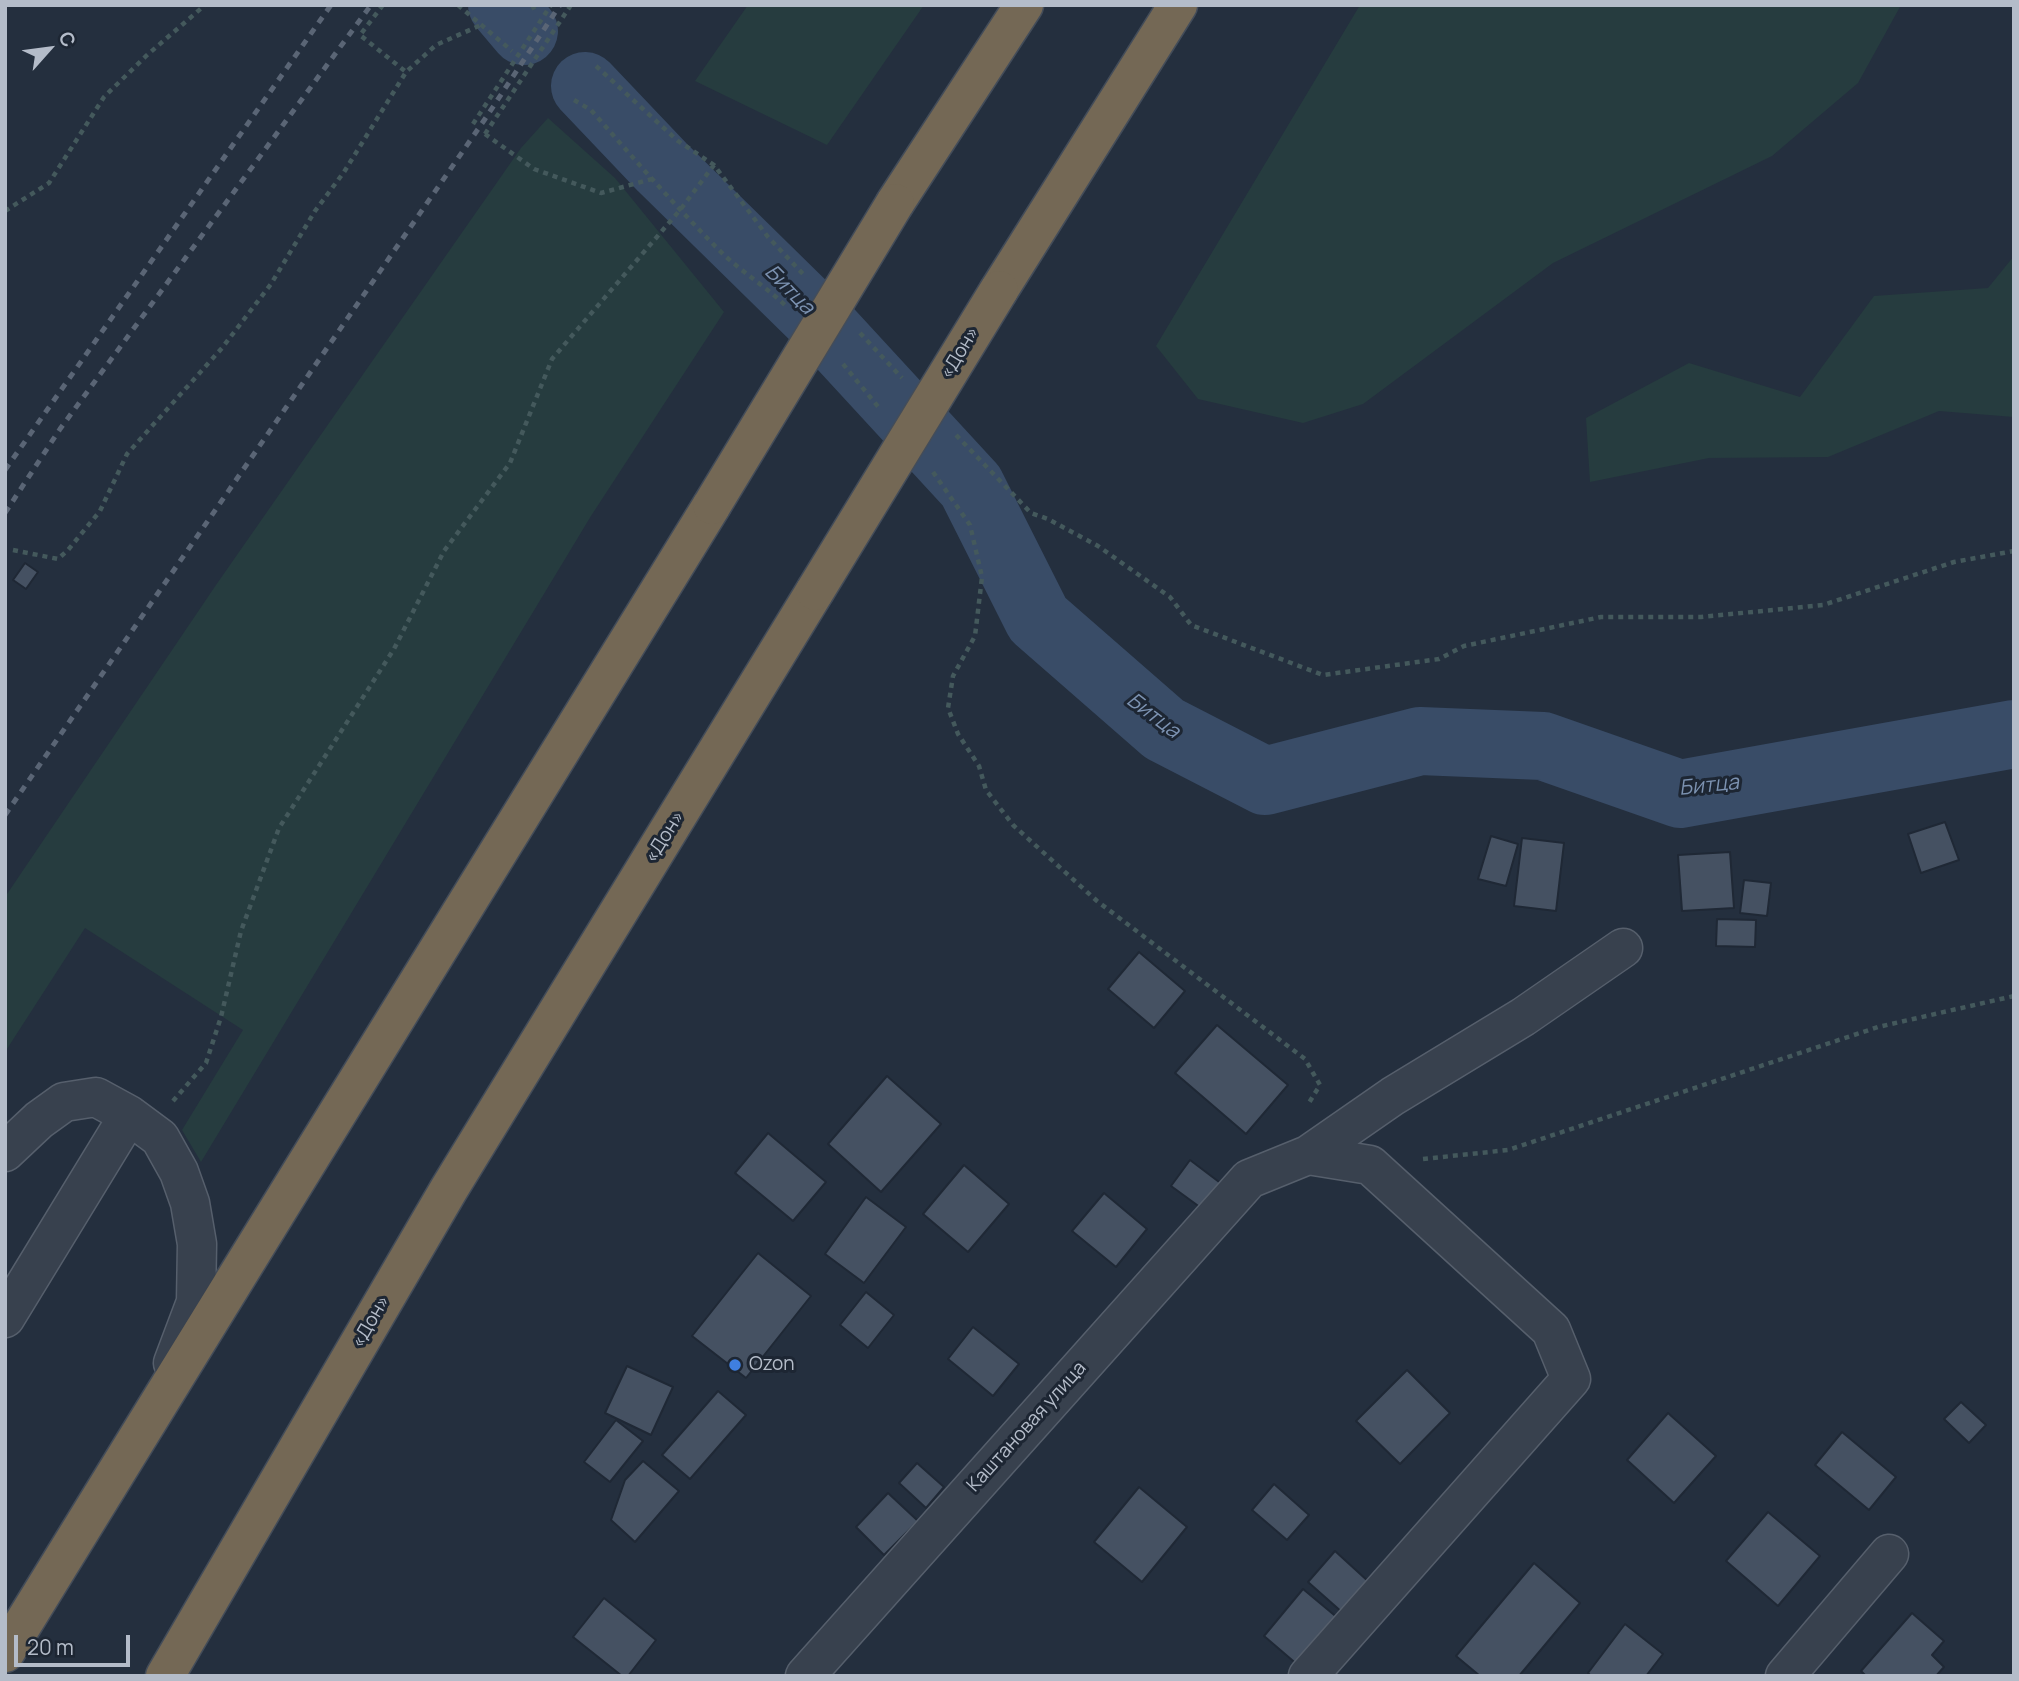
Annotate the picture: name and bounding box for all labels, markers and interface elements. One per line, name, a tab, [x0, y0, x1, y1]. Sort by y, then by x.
north arrow	[14, 14, 84, 84]
text: С	[53, 27, 82, 51]
water label: Битца	[759, 260, 819, 320]
street label: «Дон»	[936, 323, 984, 383]
water label: Битца	[1121, 688, 1185, 744]
water label: Битца	[1678, 770, 1740, 802]
street label: «Дон»	[640, 807, 690, 867]
street label: «Дон»	[347, 1292, 395, 1352]
place label: Ozon	[749, 1354, 795, 1376]
marker: Ozon	[727, 1357, 743, 1373]
street label: Каштановая улица	[963, 1357, 1091, 1497]
scale bar	[18, 1622, 133, 1666]
text: 20 m	[27, 1633, 74, 1661]

